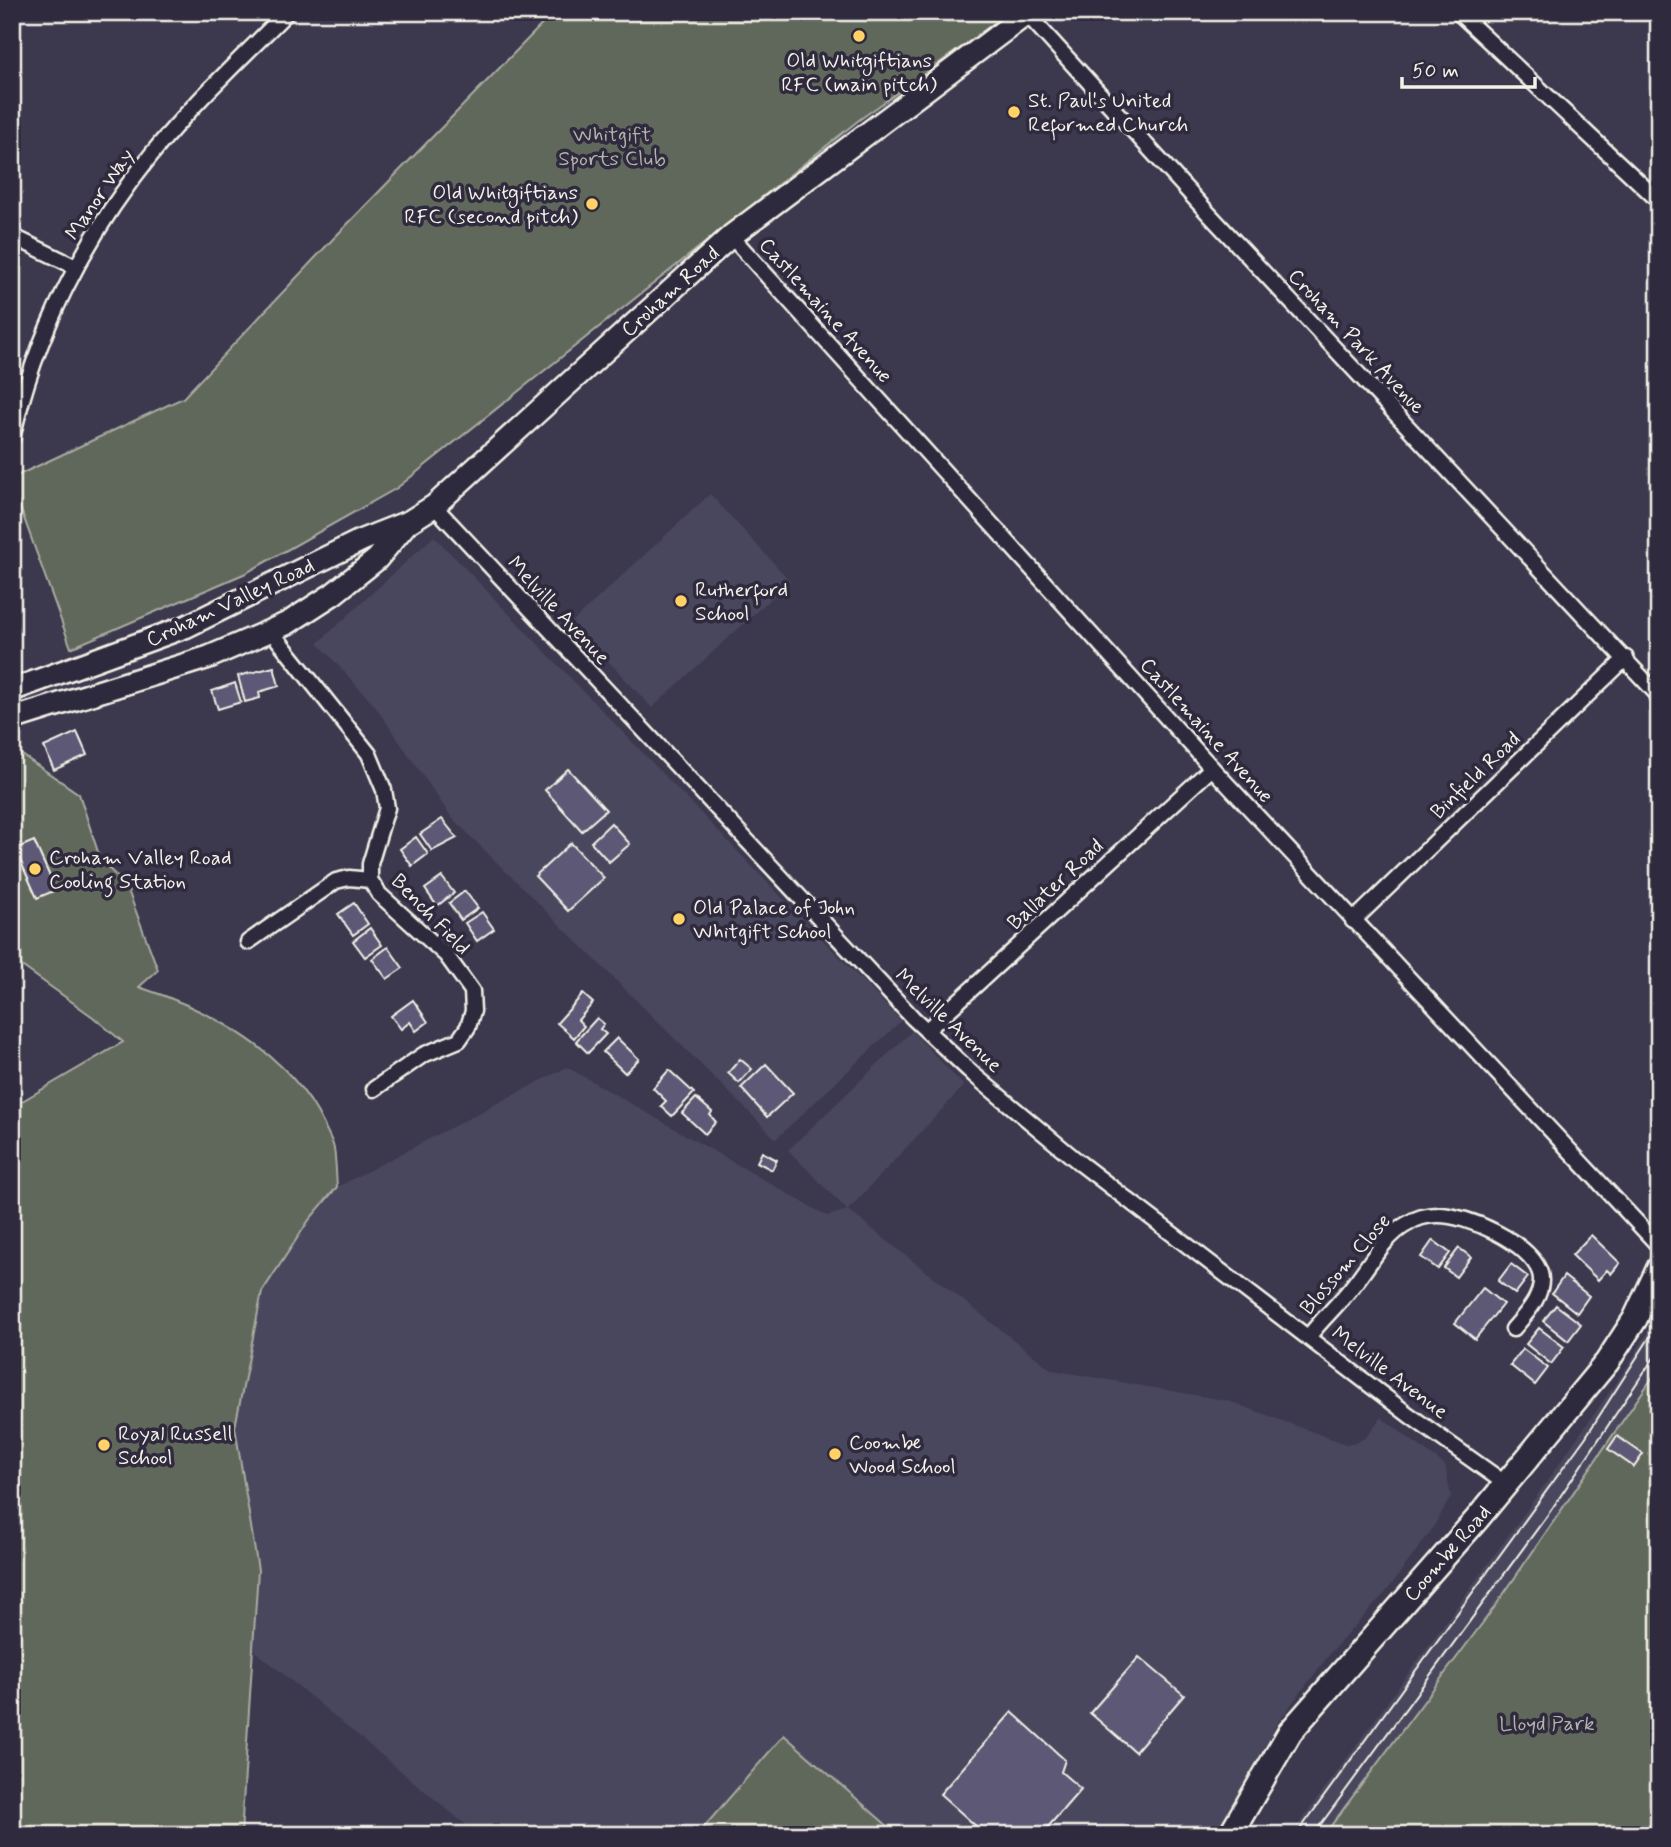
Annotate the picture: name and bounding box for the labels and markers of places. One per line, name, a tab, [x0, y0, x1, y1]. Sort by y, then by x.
marker: Old Whitgiftians RFC (main pitch)	[851, 28, 867, 44]
place label: Old Whitgiftians RFC (main pitch)	[781, 47, 937, 99]
place label: St. Paul's United Reformed Church	[1028, 87, 1188, 141]
marker: St. Paul's United Reformed Church	[1006, 104, 1022, 120]
place label: Old Whitgiftians RFC (second pitch)	[404, 179, 579, 231]
marker: Old Whitgiftians RFC (second pitch)	[584, 196, 600, 212]
place label: Rutherford School	[695, 576, 788, 628]
marker: Rutherford School	[673, 593, 689, 609]
place label: Croham Valley Road Cooling Station	[49, 844, 231, 898]
marker: Croham Valley Road Cooling Station	[27, 861, 43, 877]
place label: Old Palace of John Whitgift School	[693, 894, 855, 946]
marker: Old Palace of John Whitgift School	[671, 911, 687, 927]
place label: Royal Russell School	[118, 1420, 233, 1472]
place label: Coombe Wood School	[849, 1429, 956, 1481]
marker: Royal Russell School	[96, 1437, 112, 1453]
marker: Coombe Wood School	[827, 1446, 843, 1462]

